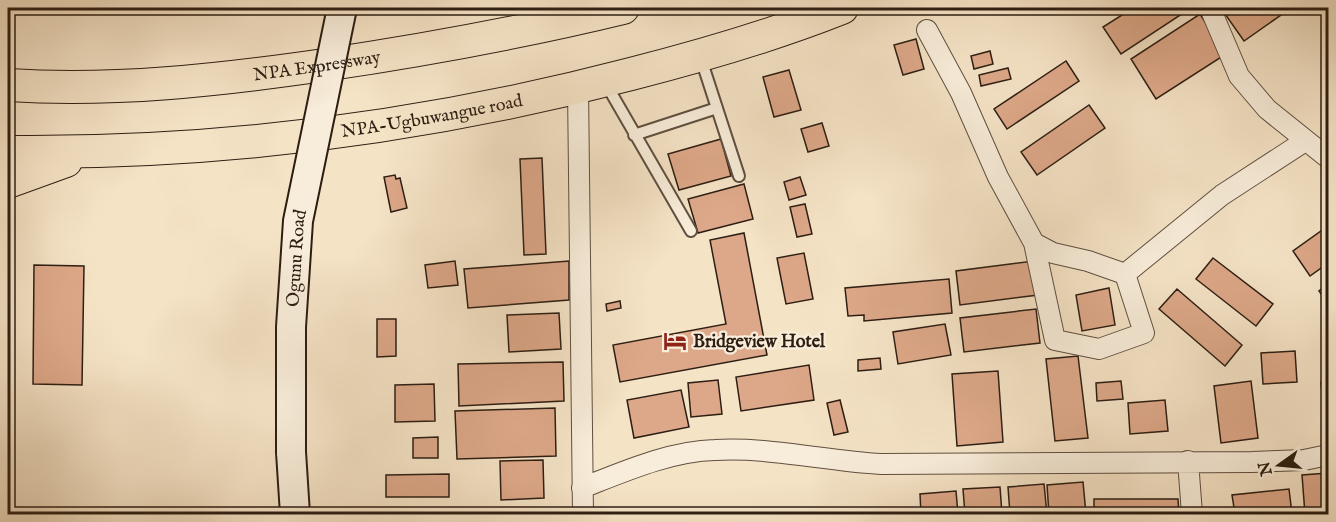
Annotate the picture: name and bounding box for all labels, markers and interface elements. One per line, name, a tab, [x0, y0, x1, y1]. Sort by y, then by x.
street label: NPA Expressway	[252, 46, 383, 87]
street label: NPA-Ugbuwangue road	[340, 90, 525, 144]
street label: Ogunu Road	[282, 207, 313, 308]
hotel icon: Bridgeview Hotel	[662, 328, 688, 354]
place label: Bridgeview Hotel	[693, 331, 826, 354]
north arrow	[1249, 435, 1309, 495]
text: N	[1255, 459, 1278, 479]

